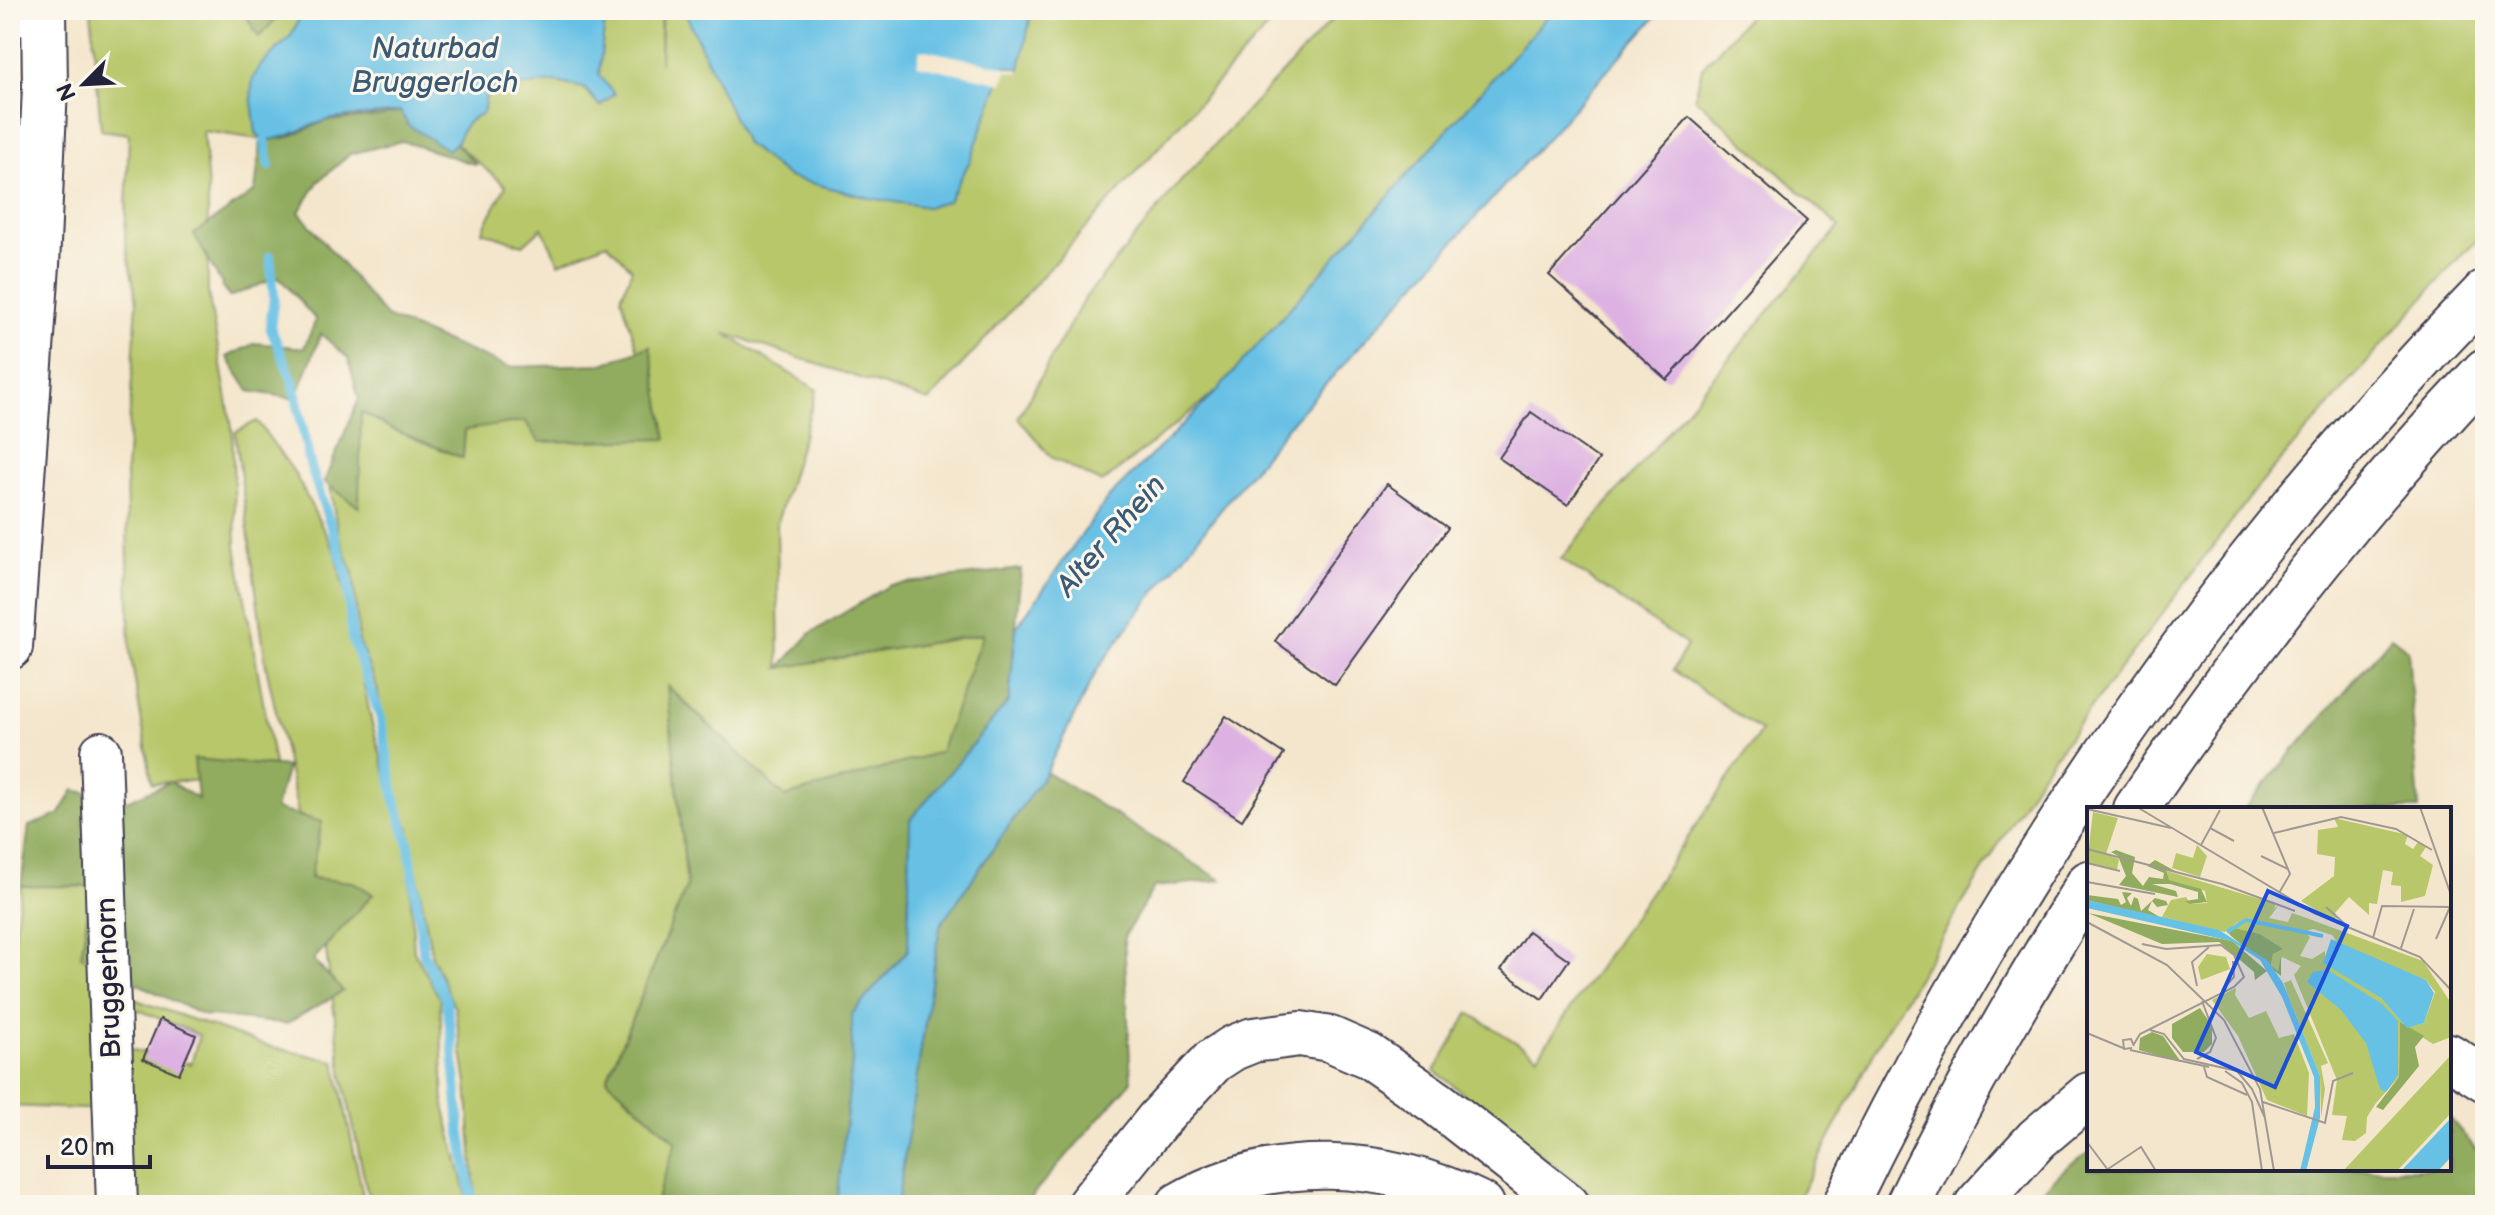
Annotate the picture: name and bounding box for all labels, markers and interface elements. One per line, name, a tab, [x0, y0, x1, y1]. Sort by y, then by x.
water label: Naturbad Bruggerloch	[352, 31, 518, 101]
north arrow	[44, 44, 124, 124]
text: N	[51, 78, 83, 105]
water label: Alter Rhein	[1047, 468, 1173, 606]
inset map	[2087, 807, 2451, 1171]
street label: Bruggerhorn	[90, 897, 128, 1059]
scale bar	[48, 1119, 150, 1169]
text: 20 m	[60, 1133, 115, 1162]

